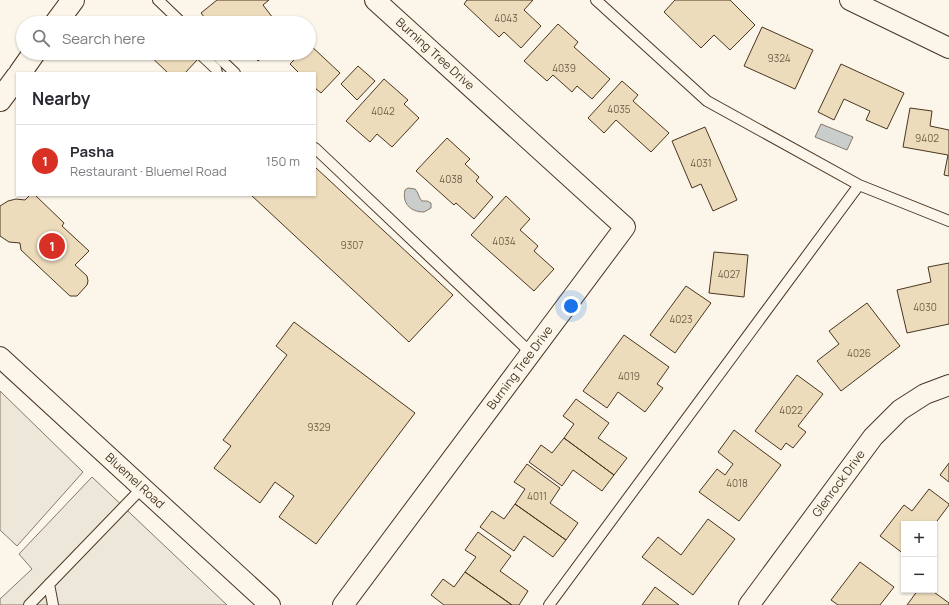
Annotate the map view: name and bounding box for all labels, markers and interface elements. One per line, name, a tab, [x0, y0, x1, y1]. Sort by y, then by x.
house number: 4043	[494, 11, 518, 25]
street label: Burning Tree Drive	[392, 14, 478, 94]
search box	[16, 16, 316, 60]
icon: search	[30, 27, 52, 49]
text: Search here	[62, 28, 145, 49]
house number: 9324	[767, 51, 791, 65]
house number: 4039	[552, 61, 576, 75]
text: Nearby	[32, 87, 90, 110]
house number: 4035	[607, 102, 631, 116]
house number: 4042	[371, 104, 395, 118]
house number: 9402	[915, 131, 939, 145]
text: Pasha	[70, 141, 114, 162]
text: 1	[42, 152, 48, 170]
text: 150 m	[266, 152, 300, 170]
house number: 4031	[690, 156, 712, 170]
text: Restaurant · Bluemel Road	[70, 162, 227, 180]
house number: 4038	[439, 172, 463, 186]
pin: 1	[39, 231, 65, 261]
house number: 4034	[492, 234, 516, 248]
house number: 9307	[341, 238, 363, 252]
house number: 4027	[718, 267, 740, 281]
your location	[561, 296, 581, 316]
house number: 4030	[913, 300, 937, 314]
house number: 4023	[669, 312, 693, 326]
street label: Burning Tree Drive	[483, 322, 557, 413]
house number: 4026	[847, 346, 871, 360]
house number: 4019	[618, 369, 640, 383]
house number: 4022	[779, 403, 803, 417]
house number: 9329	[307, 420, 331, 434]
street label: Glenrock Drive	[808, 446, 869, 520]
street label: Bluemel Road	[102, 449, 168, 512]
house number: 4018	[726, 476, 748, 490]
house number: 4011	[527, 489, 547, 503]
map controls	[901, 521, 937, 593]
button: +	[901, 521, 937, 557]
button: −	[901, 557, 937, 593]

